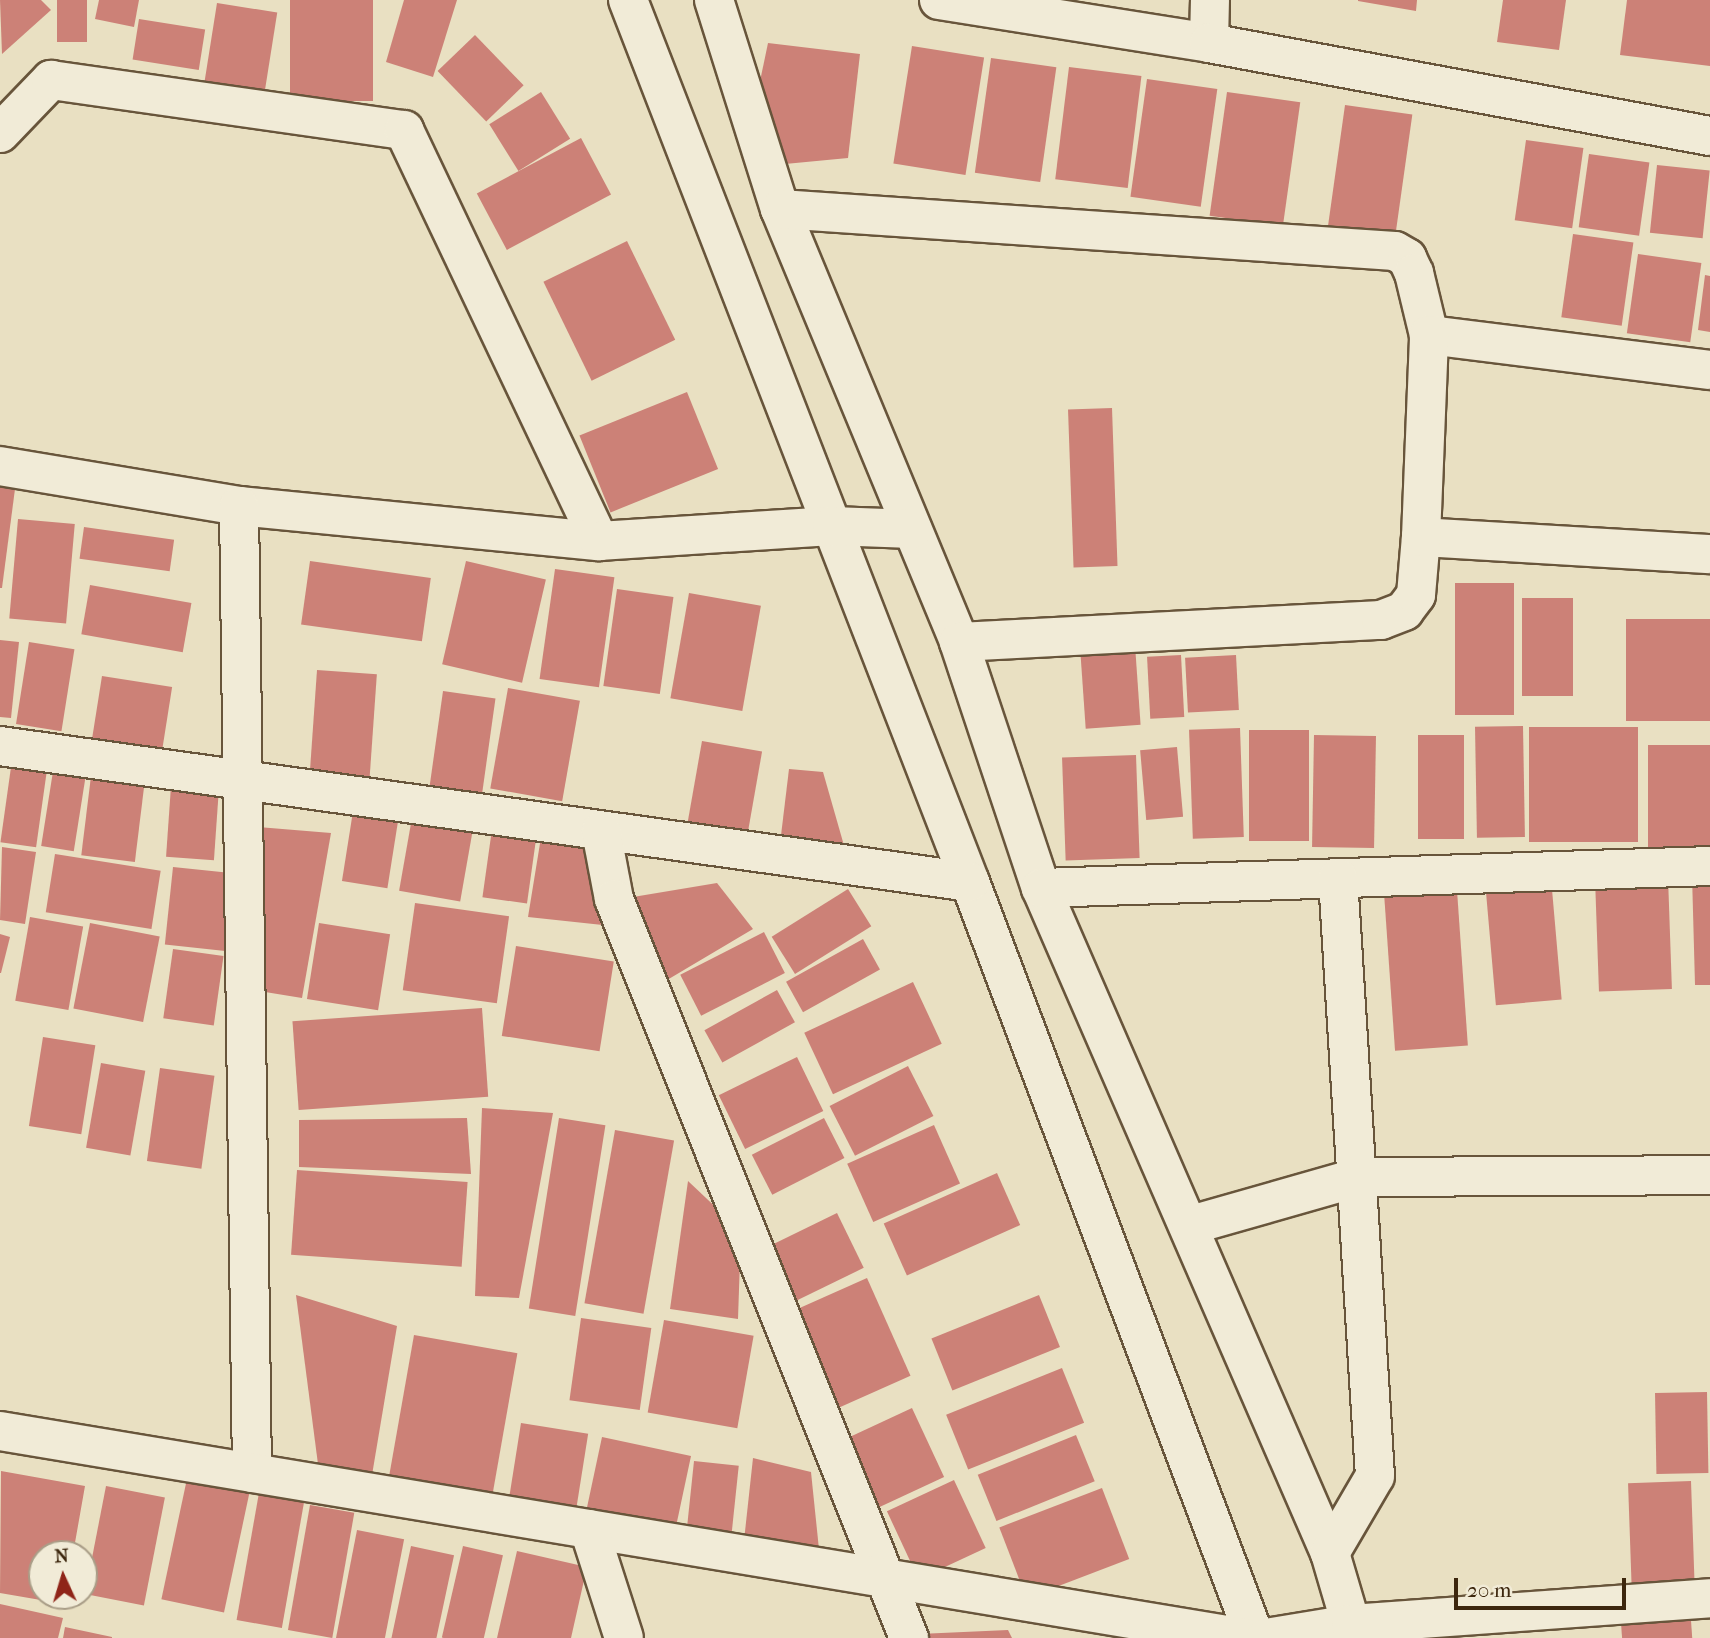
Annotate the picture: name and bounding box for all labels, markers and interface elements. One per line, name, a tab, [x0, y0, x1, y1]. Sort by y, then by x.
north arrow	[28, 1540, 98, 1610]
text: N	[54, 1545, 70, 1568]
scale bar	[1458, 1564, 1630, 1608]
text: 20 m	[1467, 1578, 1511, 1602]

